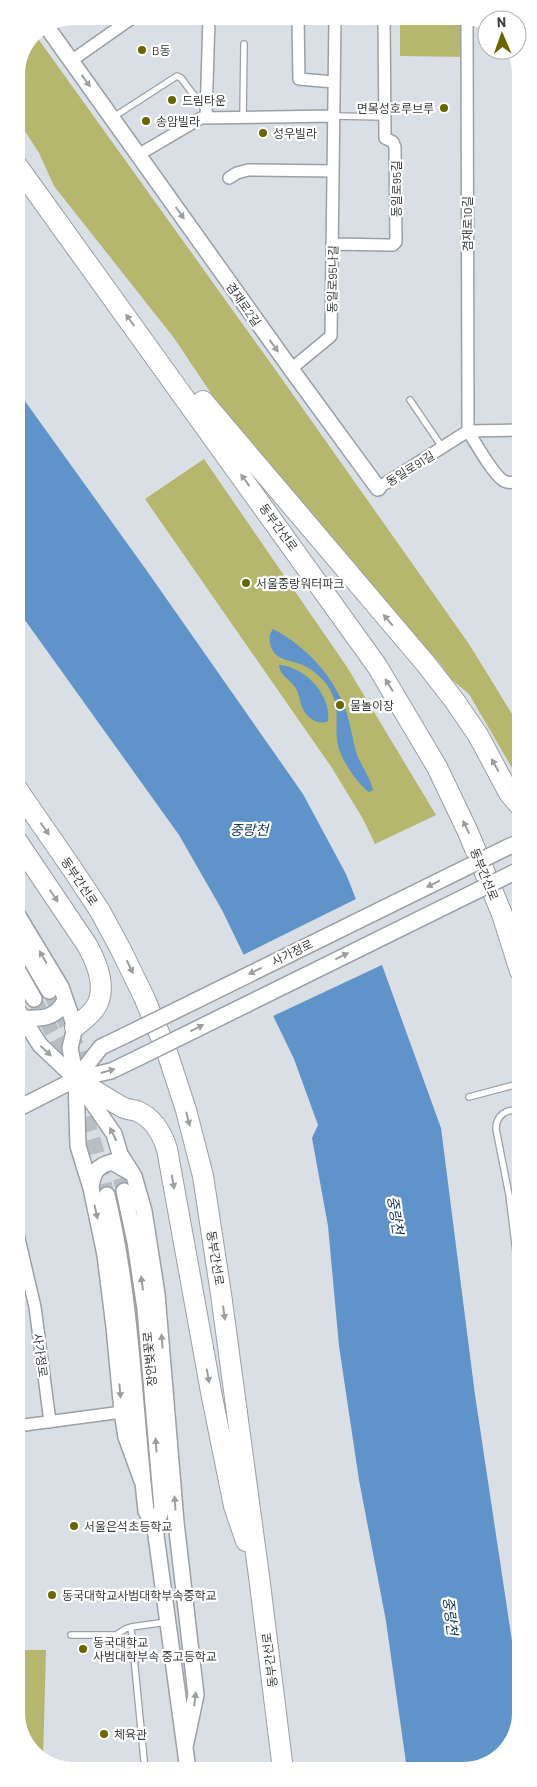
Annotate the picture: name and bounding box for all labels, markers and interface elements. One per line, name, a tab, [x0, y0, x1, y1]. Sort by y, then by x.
north arrow	[477, 10, 527, 60]
text: N	[497, 13, 506, 30]
place label: B동	[152, 43, 171, 57]
marker: B동	[136, 44, 148, 56]
one-way arrow	[80, 74, 91, 87]
place label: 드림타운	[182, 93, 226, 107]
marker: 드림타운	[166, 94, 178, 106]
place label: 면목성호루브루	[357, 101, 434, 115]
marker: 면목성호루브루	[438, 102, 450, 114]
place label: 송암빌라	[156, 114, 200, 128]
marker: 송암빌라	[140, 115, 152, 127]
place label: 성우빌라	[273, 126, 317, 140]
marker: 성우빌라	[257, 127, 269, 139]
street label: 동일로95길	[389, 161, 403, 217]
street label: 겸재로10길	[460, 196, 474, 252]
one-way arrow	[175, 206, 185, 220]
street label: 동일로95나길	[324, 245, 340, 313]
street label: 겸재로2길	[224, 279, 264, 329]
one-way arrow	[124, 314, 135, 327]
one-way arrow	[269, 339, 279, 352]
street label: 동일로91길	[383, 448, 437, 488]
one-way arrow	[240, 473, 250, 487]
street label: 동부간선로	[257, 501, 301, 553]
place label: 서울중랑워터파크	[256, 576, 344, 590]
marker: 서울중랑워터파크	[240, 577, 252, 589]
one-way arrow	[383, 614, 394, 627]
one-way arrow	[384, 678, 393, 691]
place label: 물놀이장	[350, 698, 394, 712]
marker: 물놀이장	[334, 699, 346, 711]
one-way arrow	[490, 758, 499, 771]
one-way arrow	[462, 820, 470, 834]
water label: 중랑천	[230, 821, 269, 838]
one-way arrow	[40, 823, 50, 836]
street label: 동부간선로	[468, 846, 502, 902]
street label: 동부간선로	[59, 854, 101, 908]
one-way arrow	[425, 880, 440, 888]
one-way arrow	[49, 889, 59, 903]
street label: 사가정로	[269, 936, 315, 968]
one-way arrow	[39, 950, 48, 963]
one-way arrow	[335, 952, 349, 960]
one-way arrow	[126, 960, 134, 975]
one-way arrow	[248, 967, 262, 975]
one-way arrow	[190, 1024, 204, 1032]
one-way arrow	[40, 1045, 52, 1057]
one-way arrow	[101, 1067, 116, 1075]
one-way arrow	[184, 1111, 192, 1126]
one-way arrow	[108, 1127, 116, 1141]
one-way arrow	[169, 1174, 177, 1190]
water label: 중랑천	[385, 1195, 408, 1237]
one-way arrow	[92, 1205, 100, 1220]
street label: 동부간선로	[205, 1230, 227, 1286]
one-way arrow	[137, 1275, 145, 1291]
one-way arrow	[220, 1305, 228, 1321]
street label: 장안벚꽃로	[140, 1331, 158, 1387]
street label: 사가정로	[31, 1332, 51, 1378]
one-way arrow	[157, 1333, 165, 1349]
one-way arrow	[204, 1369, 212, 1385]
one-way arrow	[116, 1383, 124, 1399]
one-way arrow	[152, 1437, 160, 1453]
one-way arrow	[170, 1494, 178, 1510]
place label: 서울은석초등학교	[84, 1519, 172, 1533]
marker: 서울은석초등학교	[68, 1520, 80, 1532]
place label: 동국대학교사범대학부속중학교	[62, 1588, 217, 1602]
marker: 동국대학교사범대학부속중학교	[46, 1589, 58, 1601]
water label: 중랑천	[440, 1596, 462, 1637]
street label: 동부간선로	[259, 1632, 279, 1688]
place label: 동국대학교 사범대학부속 중고등학교	[93, 1635, 217, 1663]
marker: 동국대학교 사범대학부속 중고등학교	[77, 1643, 89, 1655]
one-way arrow	[191, 1691, 199, 1707]
place label: 체육관	[114, 1727, 147, 1741]
marker: 체육관	[98, 1728, 110, 1740]

